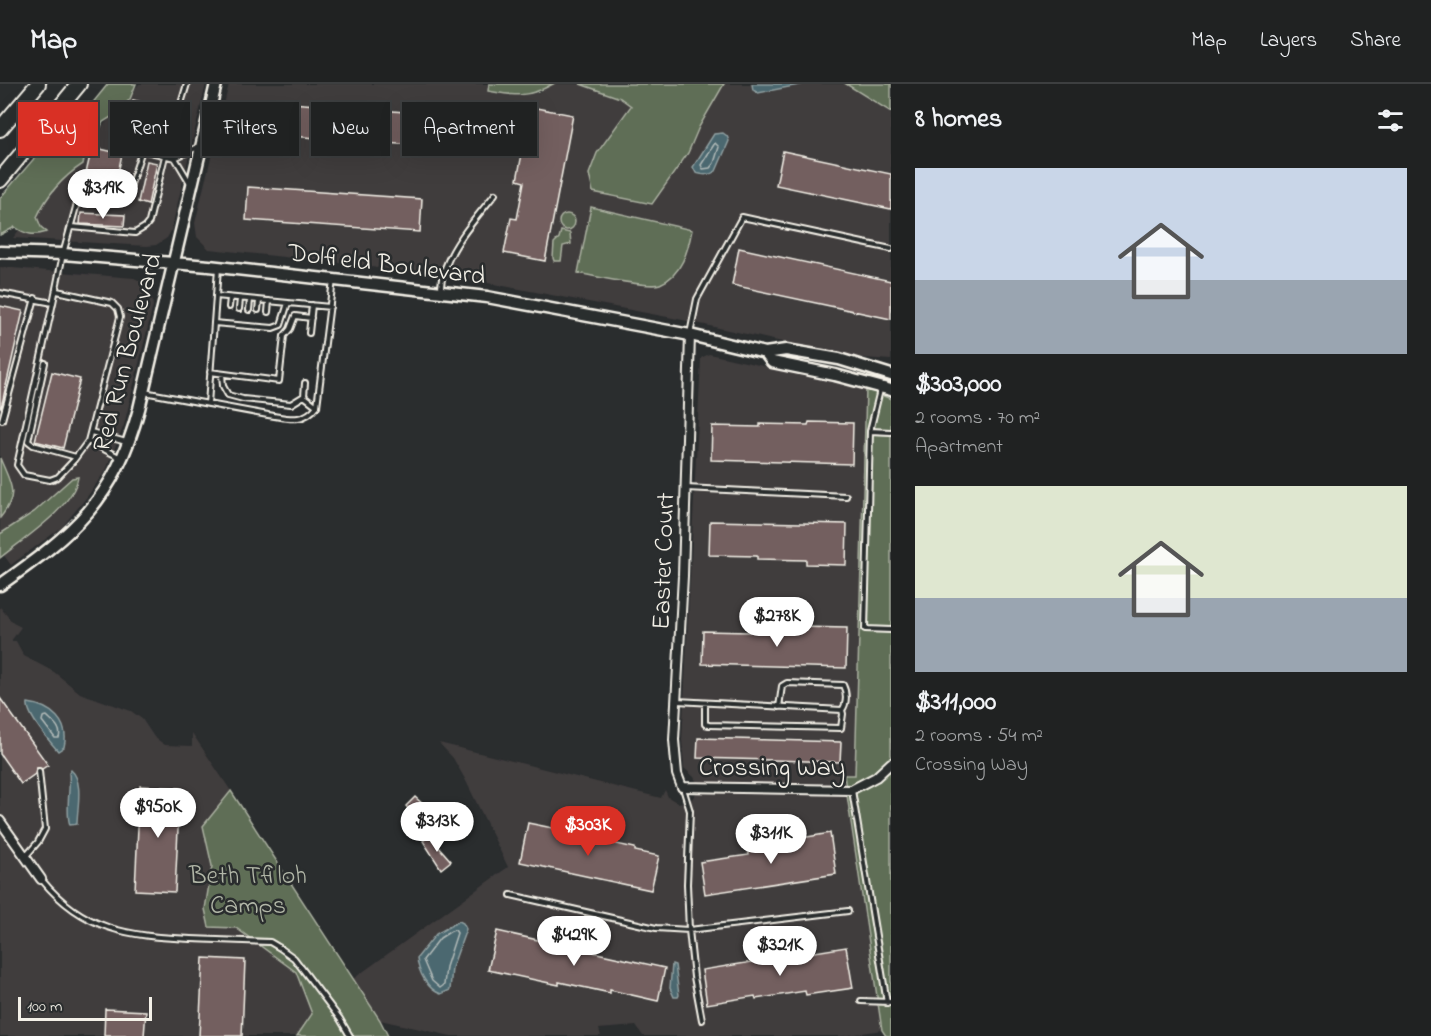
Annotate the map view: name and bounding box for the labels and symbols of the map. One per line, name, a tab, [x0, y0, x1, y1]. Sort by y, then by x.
pin: $319K	[61, 169, 145, 220]
street label: Dolfield Boulevard	[285, 235, 488, 297]
street label: Red Run Boulevard	[84, 249, 174, 456]
street label: Easter Court	[644, 492, 686, 630]
pin: $278K	[735, 597, 819, 648]
street label: Crossing Way	[699, 750, 845, 788]
pin: $950K	[116, 788, 200, 839]
pin: $313K	[395, 802, 479, 853]
pin: $303K	[546, 806, 630, 857]
pin: $311K	[729, 814, 813, 865]
park label: Beth Tfiloh Camps	[188, 858, 307, 926]
pin: $429K	[532, 916, 616, 967]
pin: $321K	[738, 926, 822, 977]
scale bar	[18, 994, 152, 1022]

